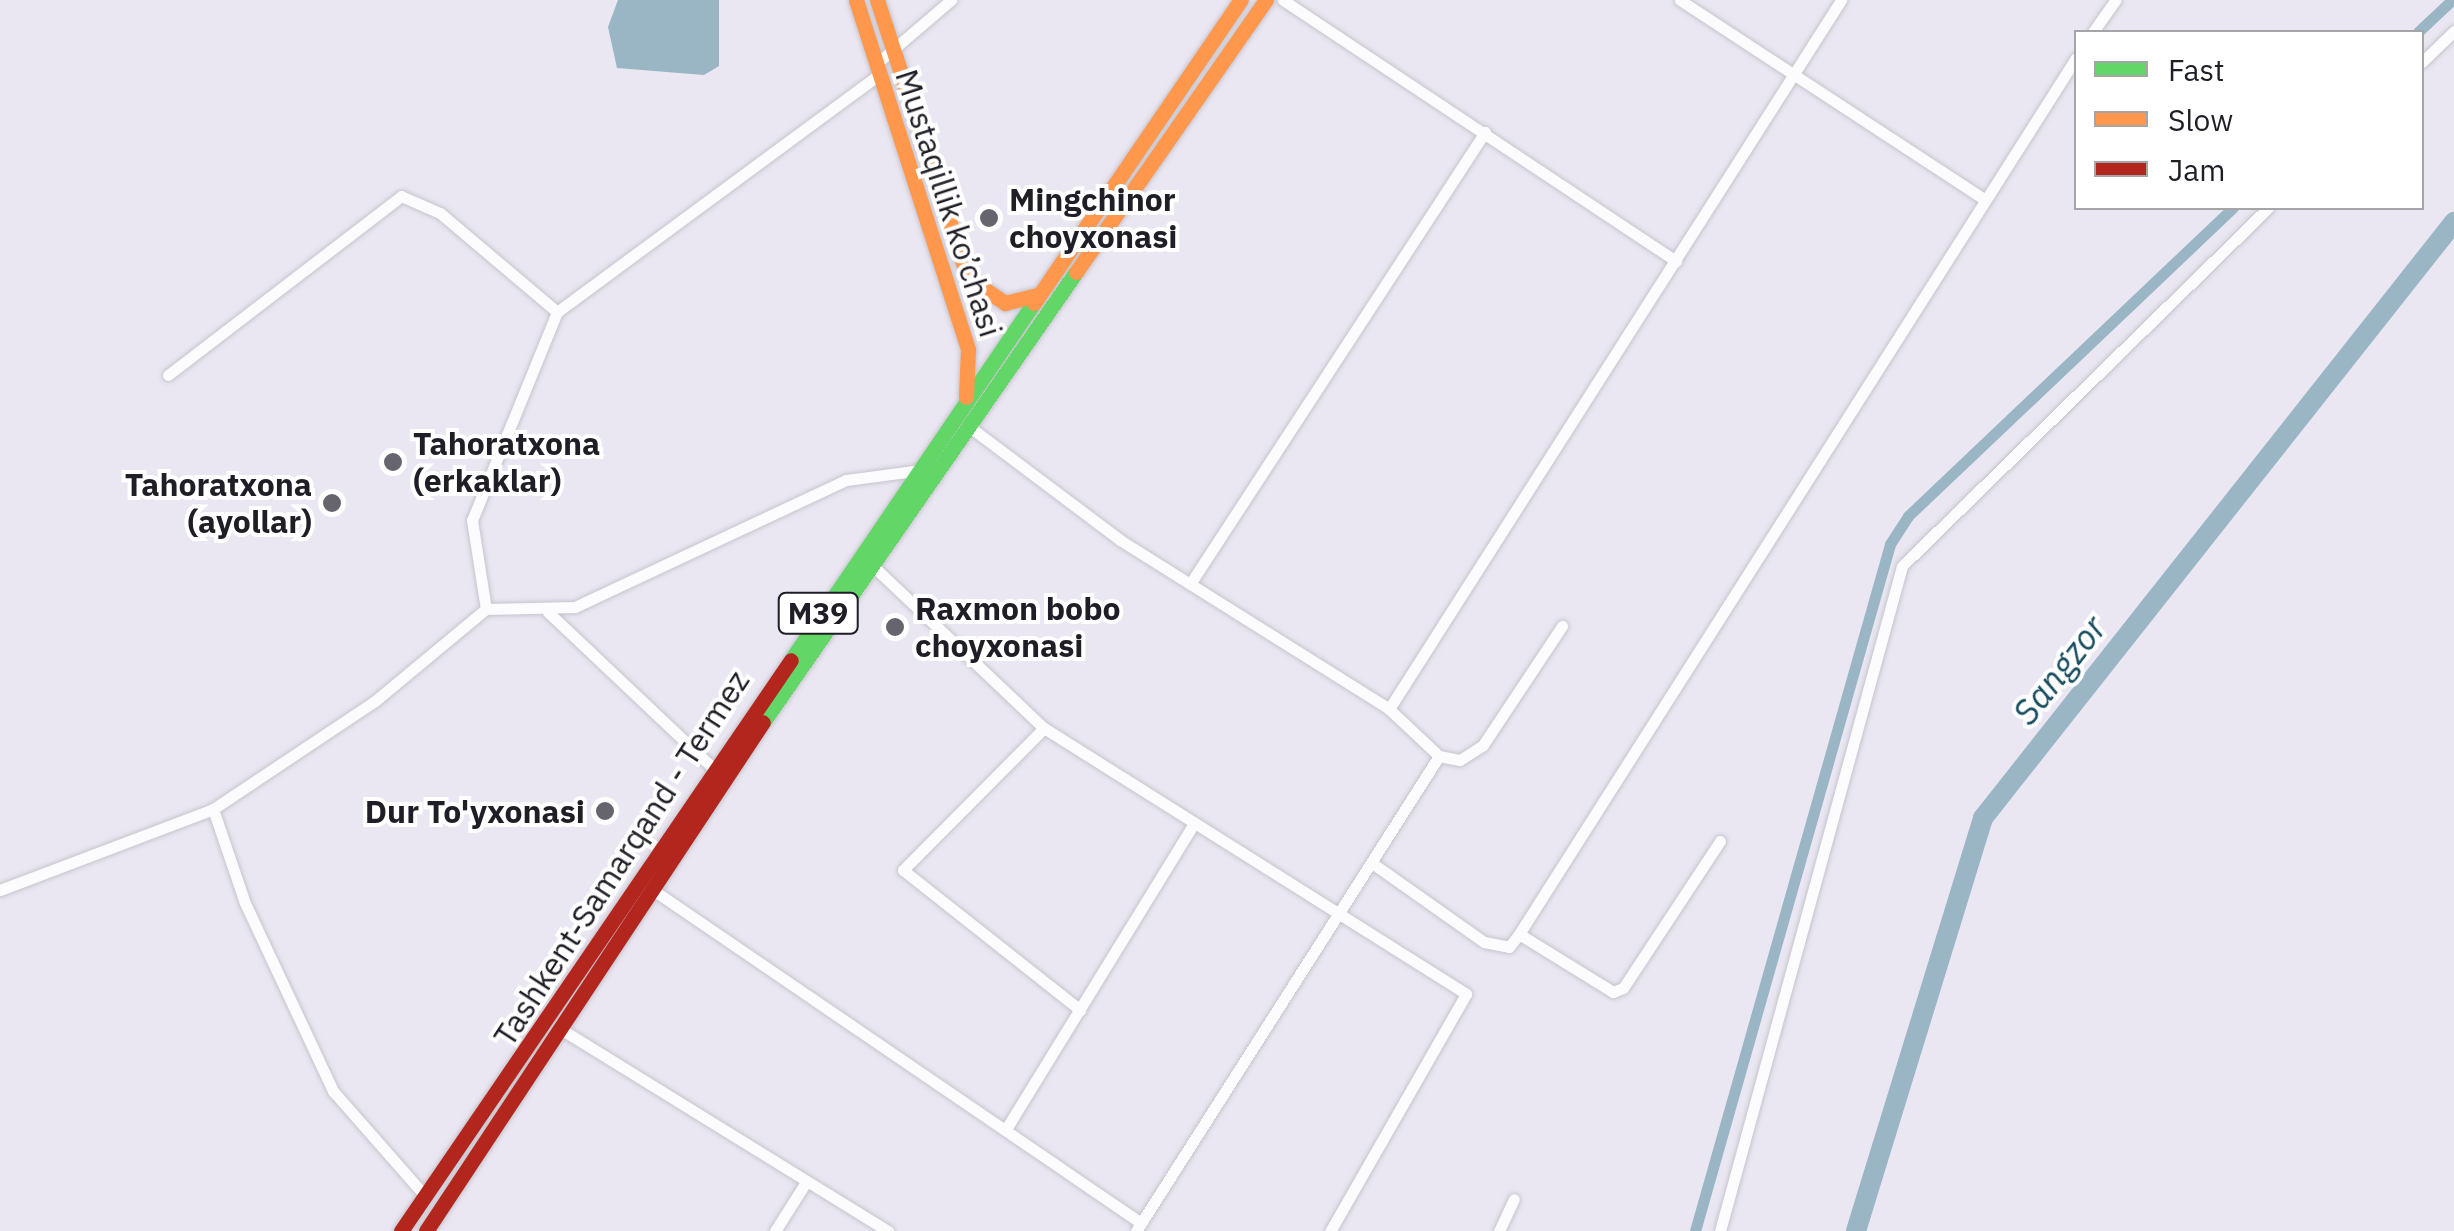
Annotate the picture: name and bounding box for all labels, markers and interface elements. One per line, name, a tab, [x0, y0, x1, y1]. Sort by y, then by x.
legend	[2074, 30, 2424, 210]
text: Fast	[2168, 50, 2225, 89]
street label: Mustaqillik ko’chasi	[888, 64, 1010, 342]
text: Slow	[2168, 100, 2233, 139]
text: Jam	[2168, 150, 2226, 189]
place label: Mingchinor choyxonasi	[1009, 181, 1177, 256]
marker: Mingchinor choyxonasi	[978, 207, 1000, 229]
place label: Tahoratxona (erkaklar)	[413, 425, 600, 500]
marker: Tahoratxona (erkaklar)	[382, 451, 404, 473]
place label: Tahoratxona (ayollar)	[125, 466, 312, 541]
marker: Tahoratxona (ayollar)	[321, 492, 343, 514]
road number: M39	[776, 588, 860, 638]
place label: Raxmon bobo choyxonasi	[915, 590, 1121, 665]
water label: Sangzor	[2004, 607, 2114, 733]
marker: Raxmon bobo choyxonasi	[884, 616, 906, 638]
street label: Tashkent-Samarqand - Termez	[485, 663, 757, 1053]
place label: Dur To'yxonasi	[365, 792, 585, 830]
marker: Dur To'yxonasi	[594, 800, 616, 822]

